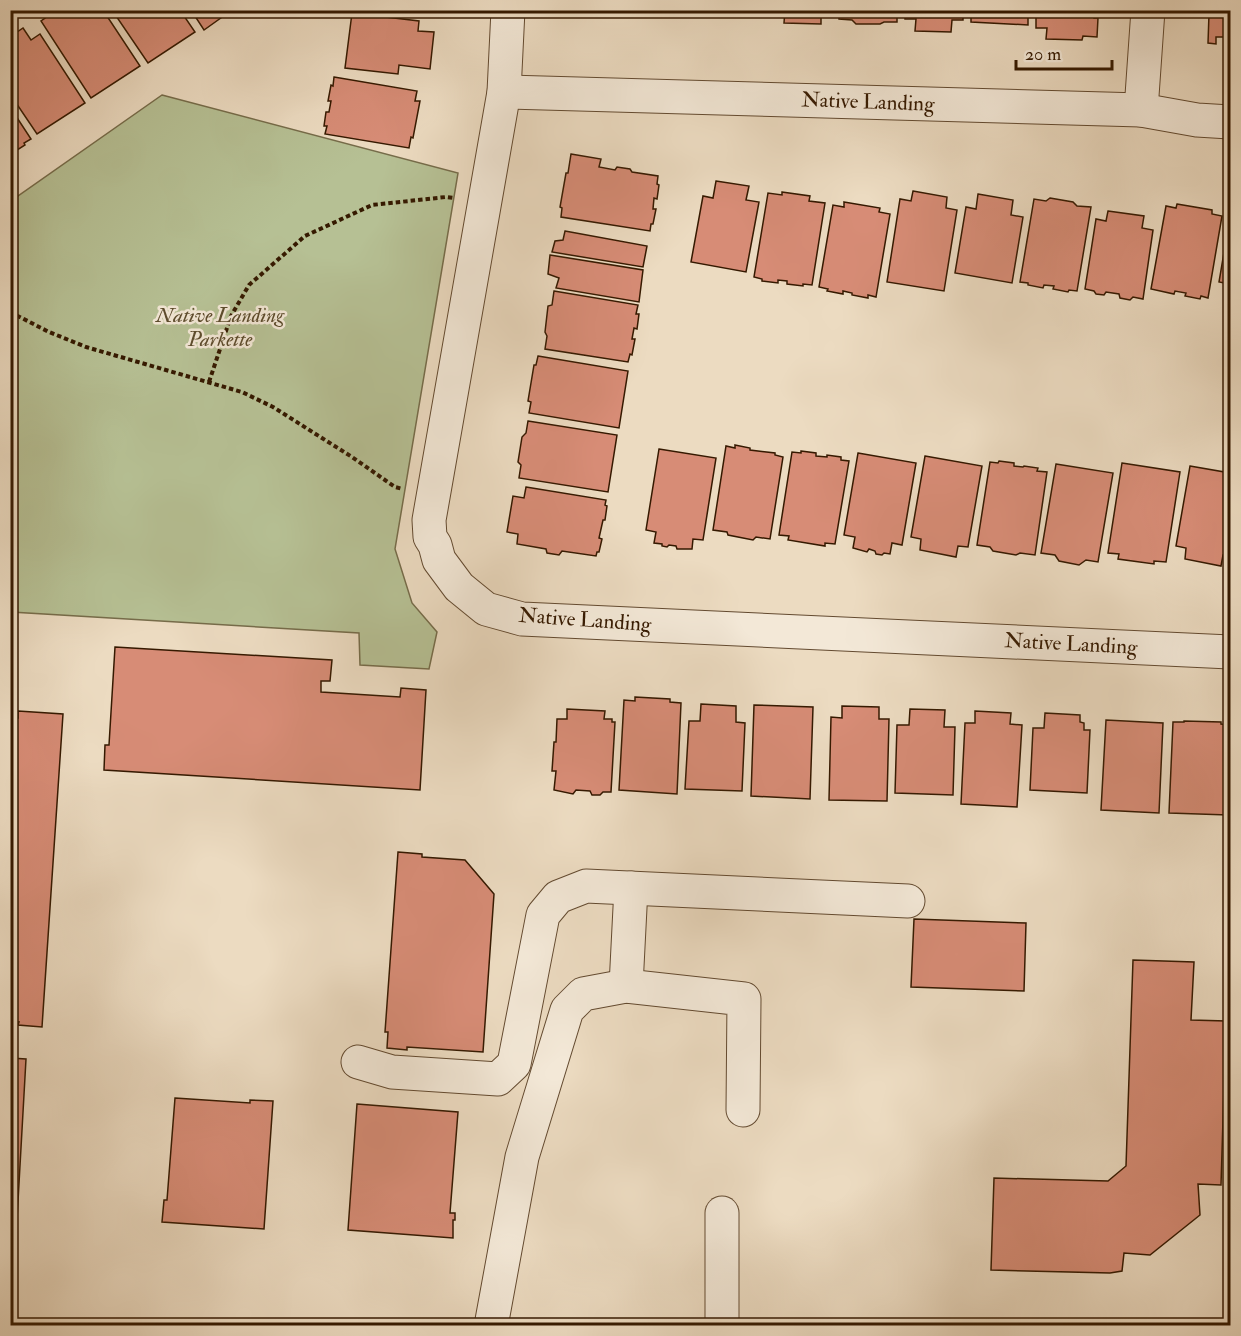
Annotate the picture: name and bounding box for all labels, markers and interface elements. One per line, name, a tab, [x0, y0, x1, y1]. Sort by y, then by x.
scale bar	[1016, 33, 1112, 71]
text: 20 m	[1025, 43, 1061, 66]
street label: Native Landing	[801, 86, 936, 118]
park label: Native Landing Parkette	[155, 302, 285, 353]
street label: Native Landing	[518, 602, 653, 638]
street label: Native Landing	[1004, 627, 1139, 661]

